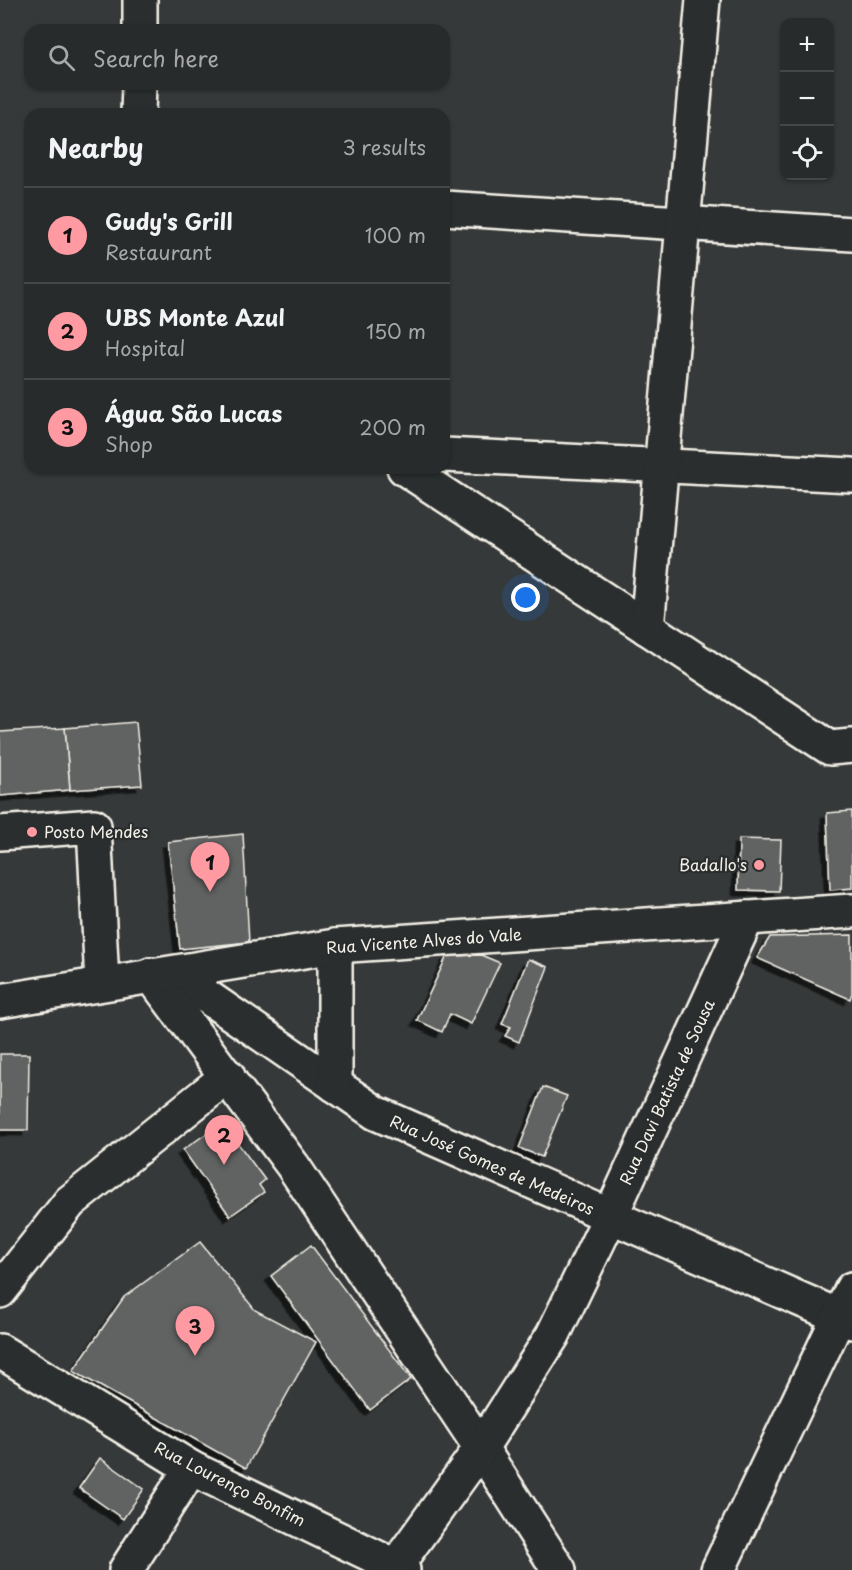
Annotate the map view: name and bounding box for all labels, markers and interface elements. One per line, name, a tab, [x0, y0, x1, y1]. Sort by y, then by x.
map controls	[780, 18, 834, 180]
button: +	[780, 18, 834, 72]
search box	[24, 24, 450, 90]
icon: search	[45, 41, 78, 74]
text: Search here	[93, 41, 219, 74]
button: −	[780, 72, 834, 126]
button: locate	[780, 126, 834, 180]
text: Nearby	[48, 128, 143, 167]
text: 3 results	[343, 132, 426, 162]
text: Gudy's Grill	[105, 204, 233, 237]
text: 1	[63, 220, 72, 250]
text: 100 m	[365, 220, 426, 250]
text: Restaurant	[105, 237, 212, 267]
text: UBS Monte Azul	[105, 300, 285, 333]
text: 2	[60, 316, 75, 346]
text: 150 m	[366, 316, 426, 346]
text: Hospital	[105, 333, 185, 363]
text: Água São Lucas	[105, 396, 282, 429]
text: 3	[61, 412, 74, 442]
text: 200 m	[359, 412, 426, 442]
text: Shop	[105, 429, 153, 459]
your location	[511, 583, 540, 612]
place label: Posto Mendes	[44, 819, 148, 843]
marker: Posto Mendes	[25, 825, 39, 839]
pin: 1	[190, 842, 230, 892]
place label: Badallo's	[679, 852, 747, 876]
marker: Badallo's	[752, 858, 766, 872]
street label: Rua Vicente Alves do Vale	[325, 921, 523, 959]
street label: Rua Davi Batista de Sousa	[612, 995, 720, 1188]
street label: Rua José Gomes de Medeiros	[386, 1108, 598, 1220]
pin: 2	[204, 1116, 244, 1165]
pin: 3	[176, 1306, 214, 1356]
street label: Rua Lourenço Bonfim	[151, 1435, 310, 1532]

